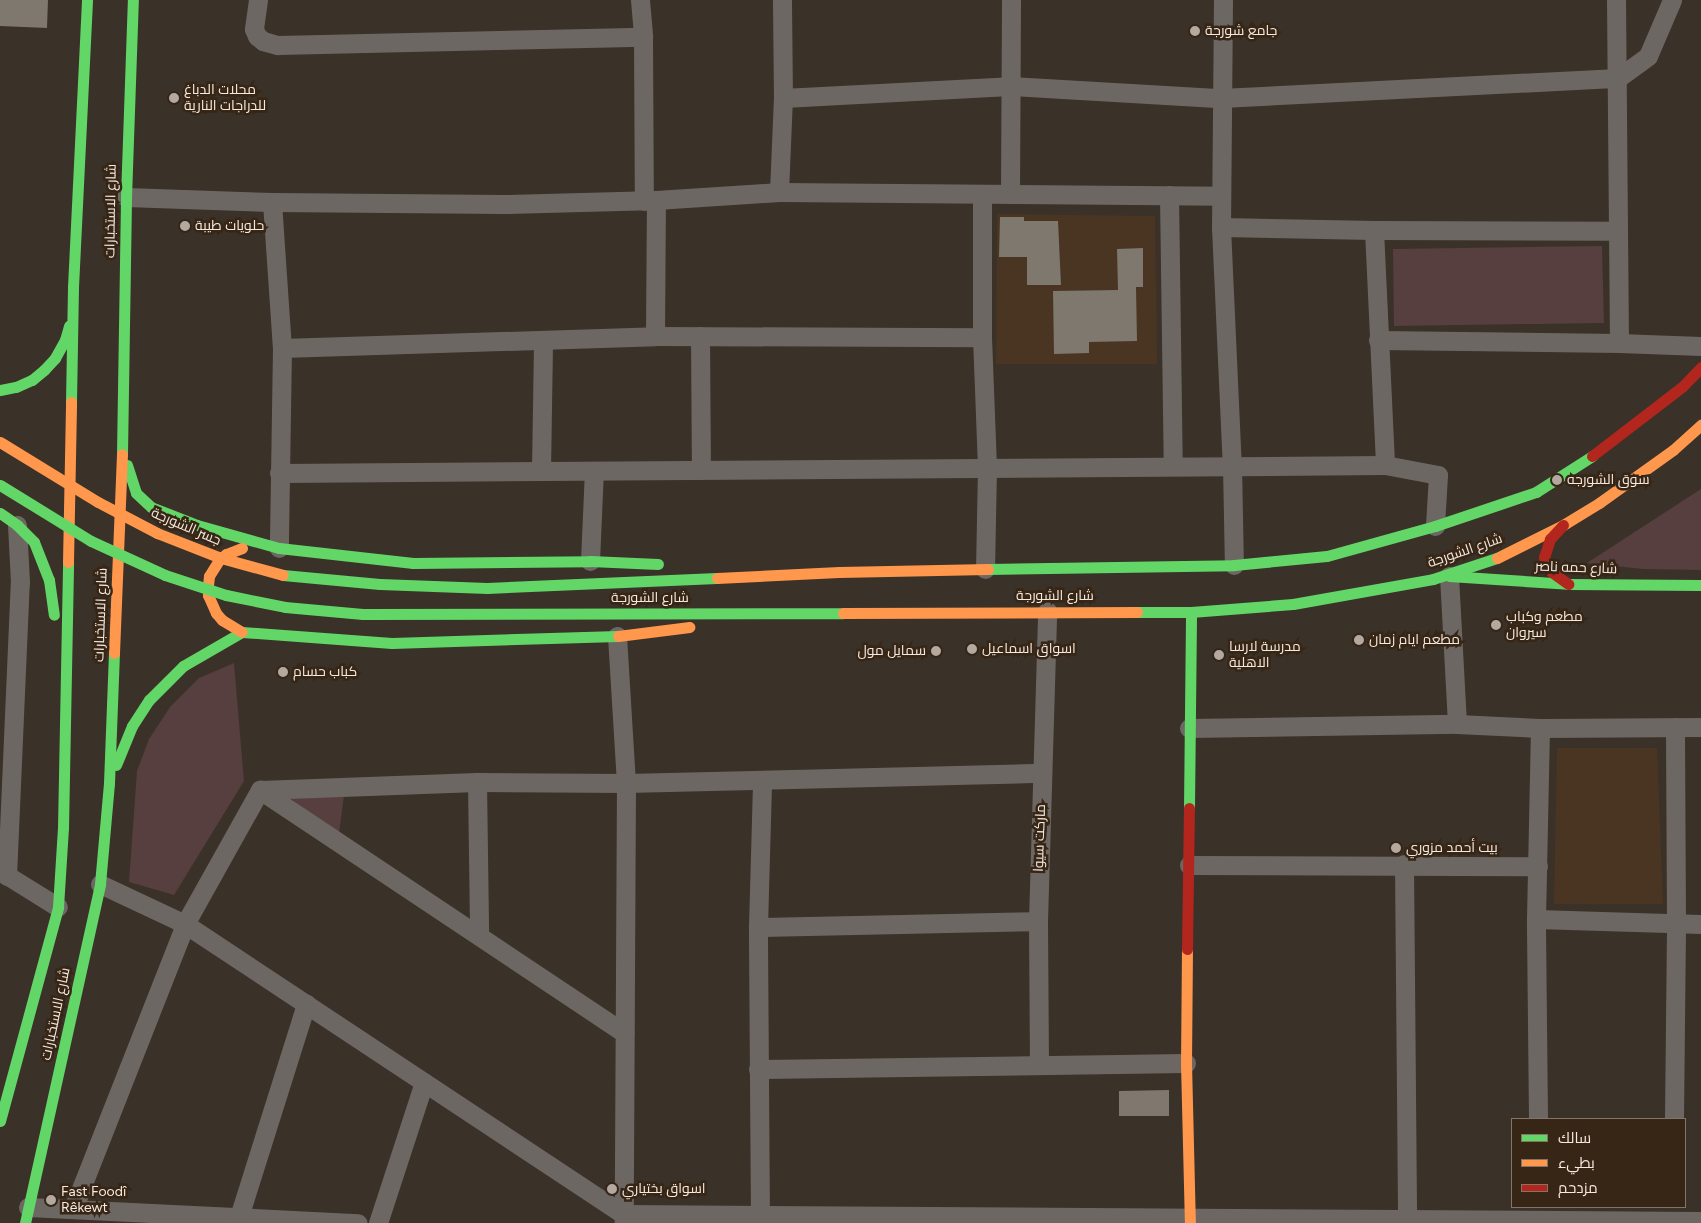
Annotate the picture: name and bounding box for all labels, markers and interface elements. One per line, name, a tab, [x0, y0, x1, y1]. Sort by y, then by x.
place label: جامع شورجة	[1205, 23, 1277, 39]
marker: جامع شورجة	[1189, 25, 1201, 37]
place label: محلات الدباغ للدراجات النارية	[184, 82, 266, 114]
marker: محلات الدباغ للدراجات النارية	[168, 92, 180, 104]
street label: شارع الاستخبارات	[102, 164, 120, 258]
place label: حلويات طيبة	[195, 218, 264, 234]
marker: حلويات طيبة	[179, 220, 191, 232]
place label: سوق الشورجه	[1567, 472, 1650, 488]
marker: سوق الشورجه	[1551, 474, 1563, 486]
street label: جسر الشورجة	[148, 505, 224, 549]
street label: شارع الشورجة	[1425, 530, 1505, 572]
street label: شارع حمه ناصر	[1535, 558, 1617, 578]
street label: شارع الاستخبارات	[91, 568, 111, 662]
street label: شارع الشورجة	[1016, 588, 1094, 604]
street label: شارع الشورجة	[611, 590, 689, 606]
place label: مطعم وكباب سيروان	[1506, 609, 1583, 642]
marker: مطعم وكباب سيروان	[1490, 619, 1502, 631]
place label: مطعم ايام زمان	[1369, 632, 1460, 648]
marker: مطعم ايام زمان	[1353, 634, 1365, 646]
place label: مدرسة لارسا الاهلية	[1229, 639, 1301, 672]
place label: اسواق اسماعيل	[982, 641, 1076, 657]
place label: سمايل مول	[857, 643, 926, 659]
marker: اسواق اسماعيل	[966, 643, 978, 655]
marker: سمايل مول	[930, 645, 942, 657]
marker: مدرسة لارسا الاهلية	[1213, 649, 1225, 661]
place label: كباب حسام	[293, 664, 357, 680]
marker: كباب حسام	[277, 666, 289, 678]
street label: مارکت سیوا	[1030, 804, 1050, 872]
place label: بيت أحمد مزوري	[1406, 840, 1498, 856]
marker: بيت أحمد مزوري	[1390, 842, 1402, 854]
street label: شارع الاستخبارات	[38, 966, 74, 1062]
legend	[1511, 1118, 1686, 1208]
text: سالك	[1558, 1129, 1591, 1147]
text: بطيء	[1558, 1154, 1595, 1172]
text: مزدحم	[1558, 1179, 1598, 1197]
place label: اسواق بختياري	[622, 1181, 706, 1197]
marker: اسواق بختياري	[606, 1183, 618, 1195]
place label: Fast Foodî Rêkewt	[61, 1184, 126, 1216]
marker: Fast Foodî Rêkewt	[45, 1194, 57, 1206]

